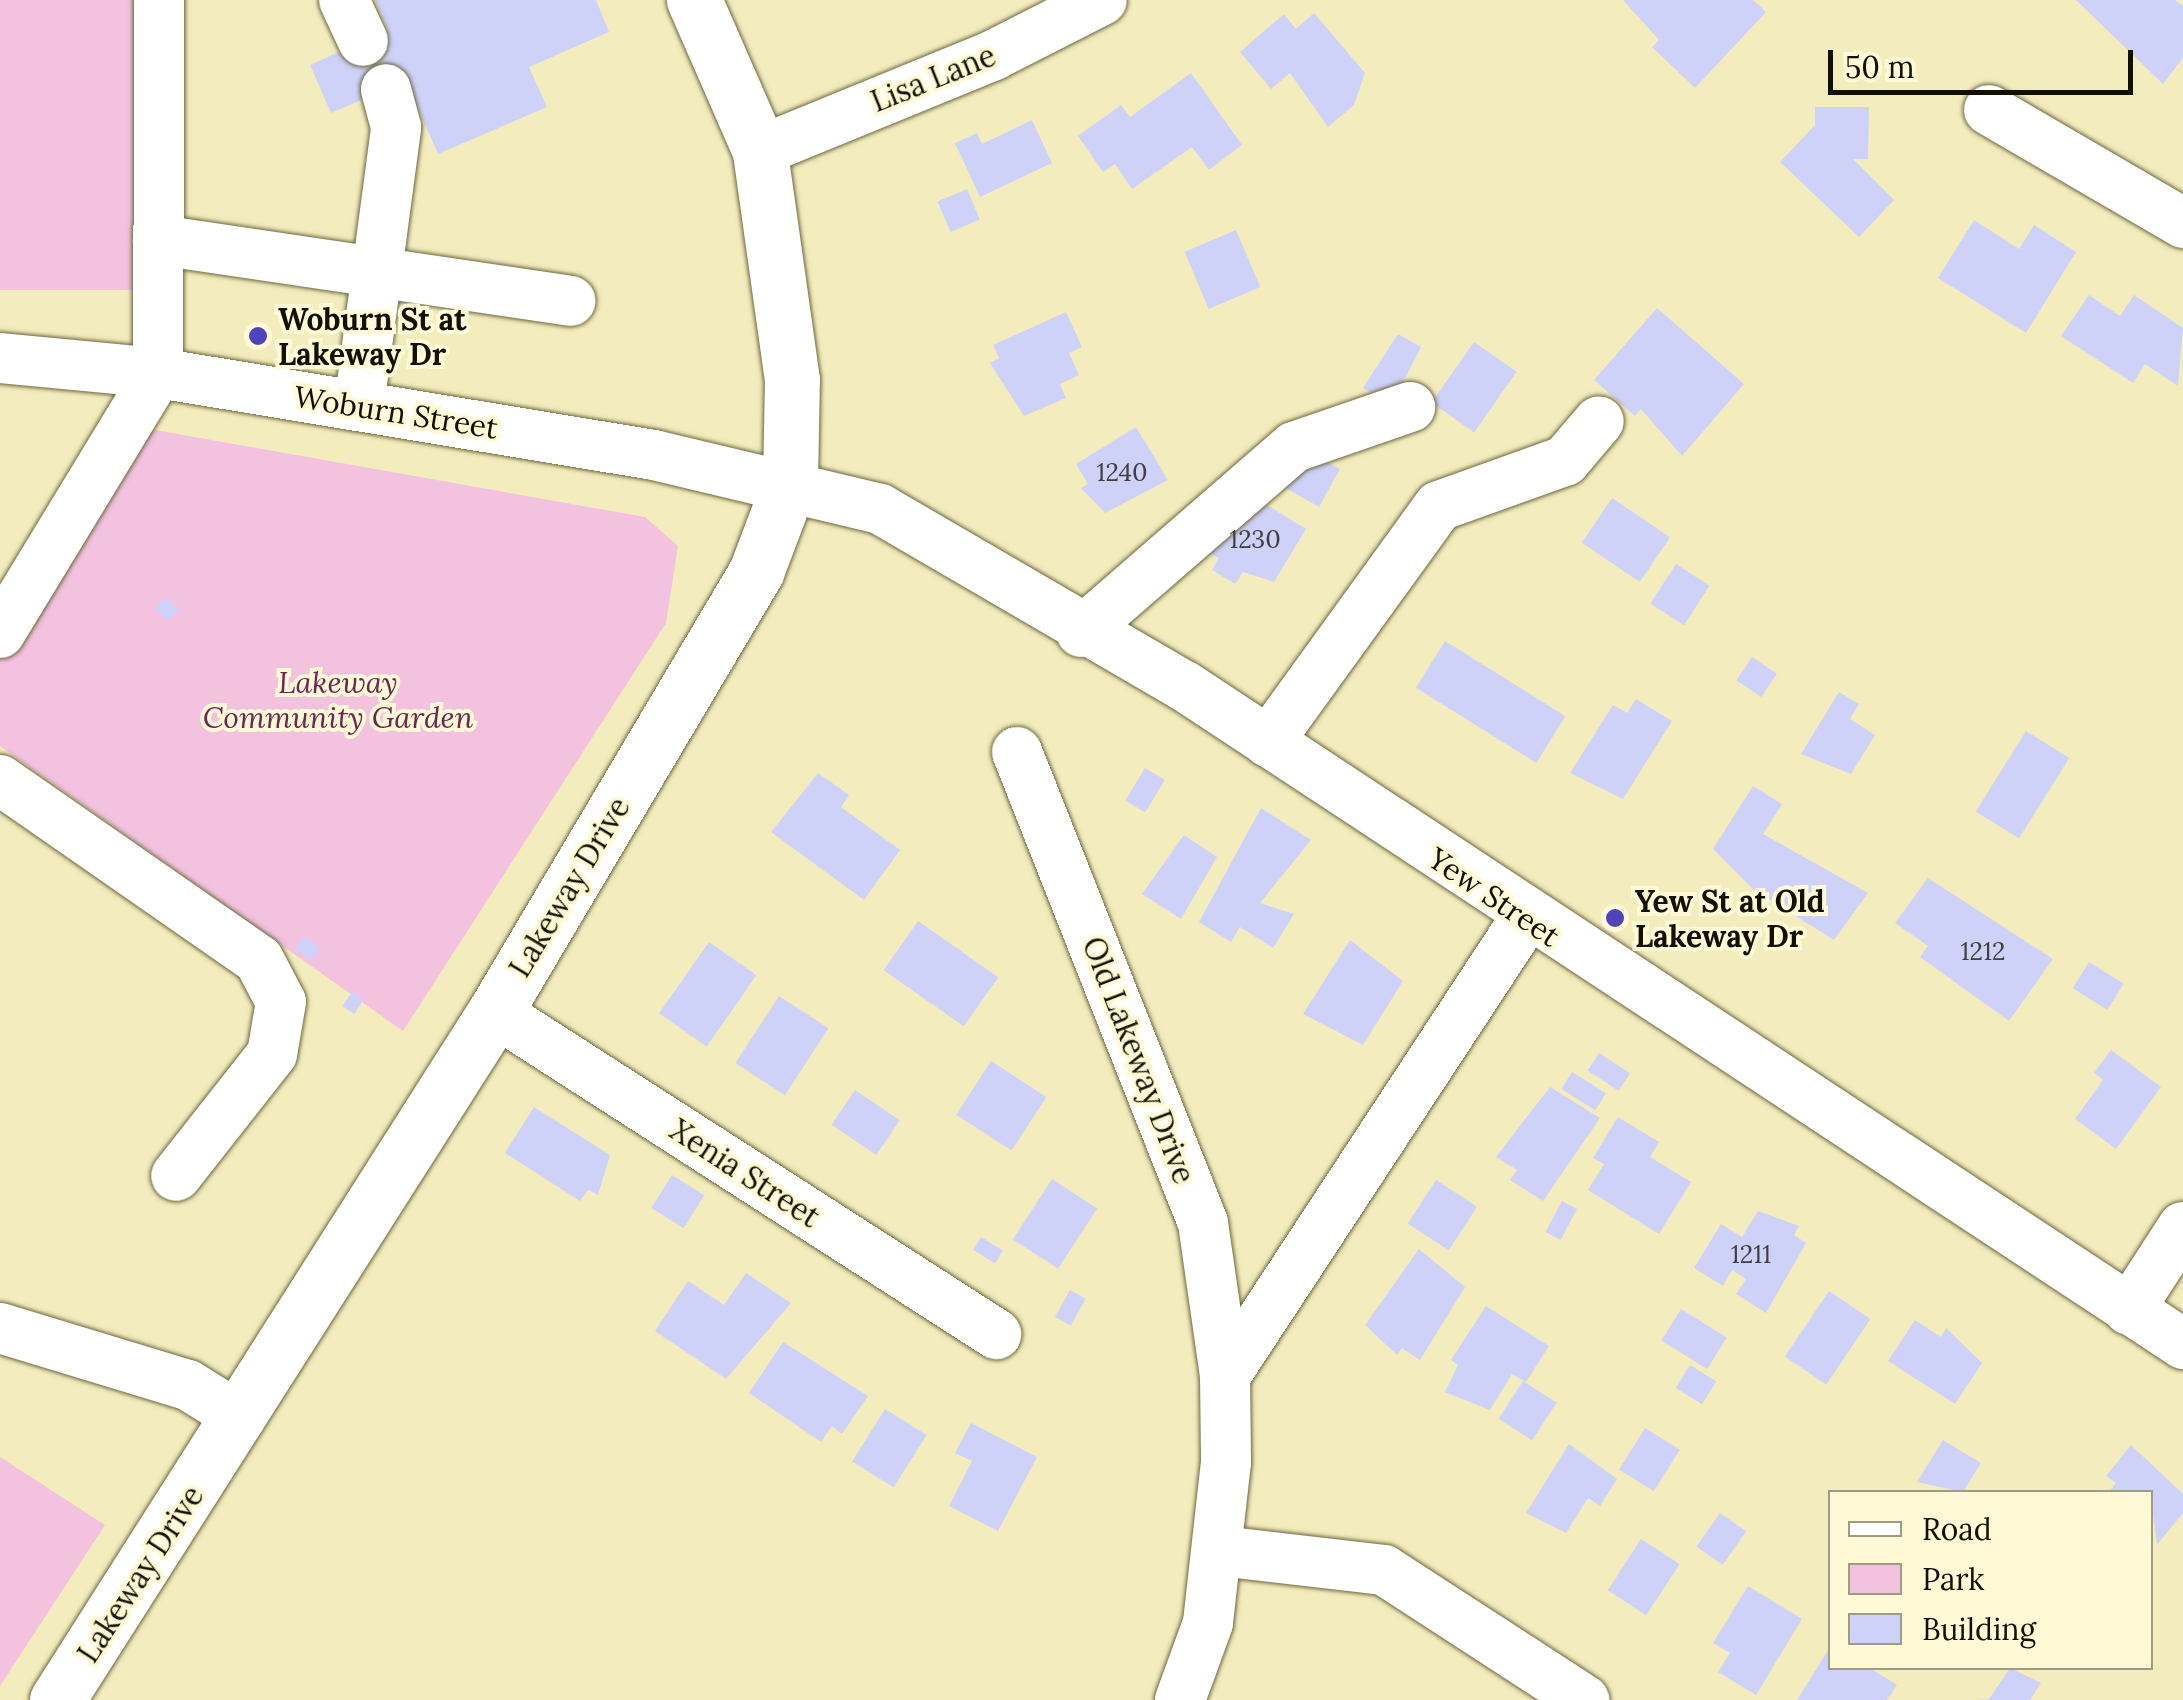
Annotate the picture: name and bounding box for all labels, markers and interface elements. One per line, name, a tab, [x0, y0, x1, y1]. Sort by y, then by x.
scale bar	[1833, 30, 2138, 92]
street label: Lisa Lane	[866, 37, 1000, 119]
text: 50 m	[1845, 48, 1915, 86]
place label: Woburn St at Lakeway Dr	[278, 301, 466, 372]
marker: Woburn St at Lakeway Dr	[247, 325, 269, 347]
street label: Woburn Street	[292, 378, 500, 446]
house number: 1240	[1096, 457, 1148, 487]
house number: 1230	[1229, 524, 1281, 554]
park label: Lakeway Community Garden	[203, 664, 473, 734]
street label: Lakeway Drive	[501, 791, 637, 983]
street label: Yew Street	[1421, 840, 1567, 954]
place label: Yew St at Old Lakeway Dr	[1635, 883, 1825, 954]
marker: Yew St at Old Lakeway Dr	[1604, 907, 1626, 929]
street label: Old Lakeway Drive	[1075, 932, 1203, 1188]
house number: 1212	[1960, 936, 2006, 966]
street label: Xenia Street	[664, 1111, 826, 1235]
house number: 1211	[1731, 1239, 1771, 1269]
street label: Lakeway Drive	[70, 1479, 210, 1669]
legend	[1828, 1490, 2153, 1670]
text: Road	[1922, 1510, 1992, 1548]
text: Park	[1922, 1560, 1984, 1598]
text: Building	[1922, 1610, 2036, 1648]

